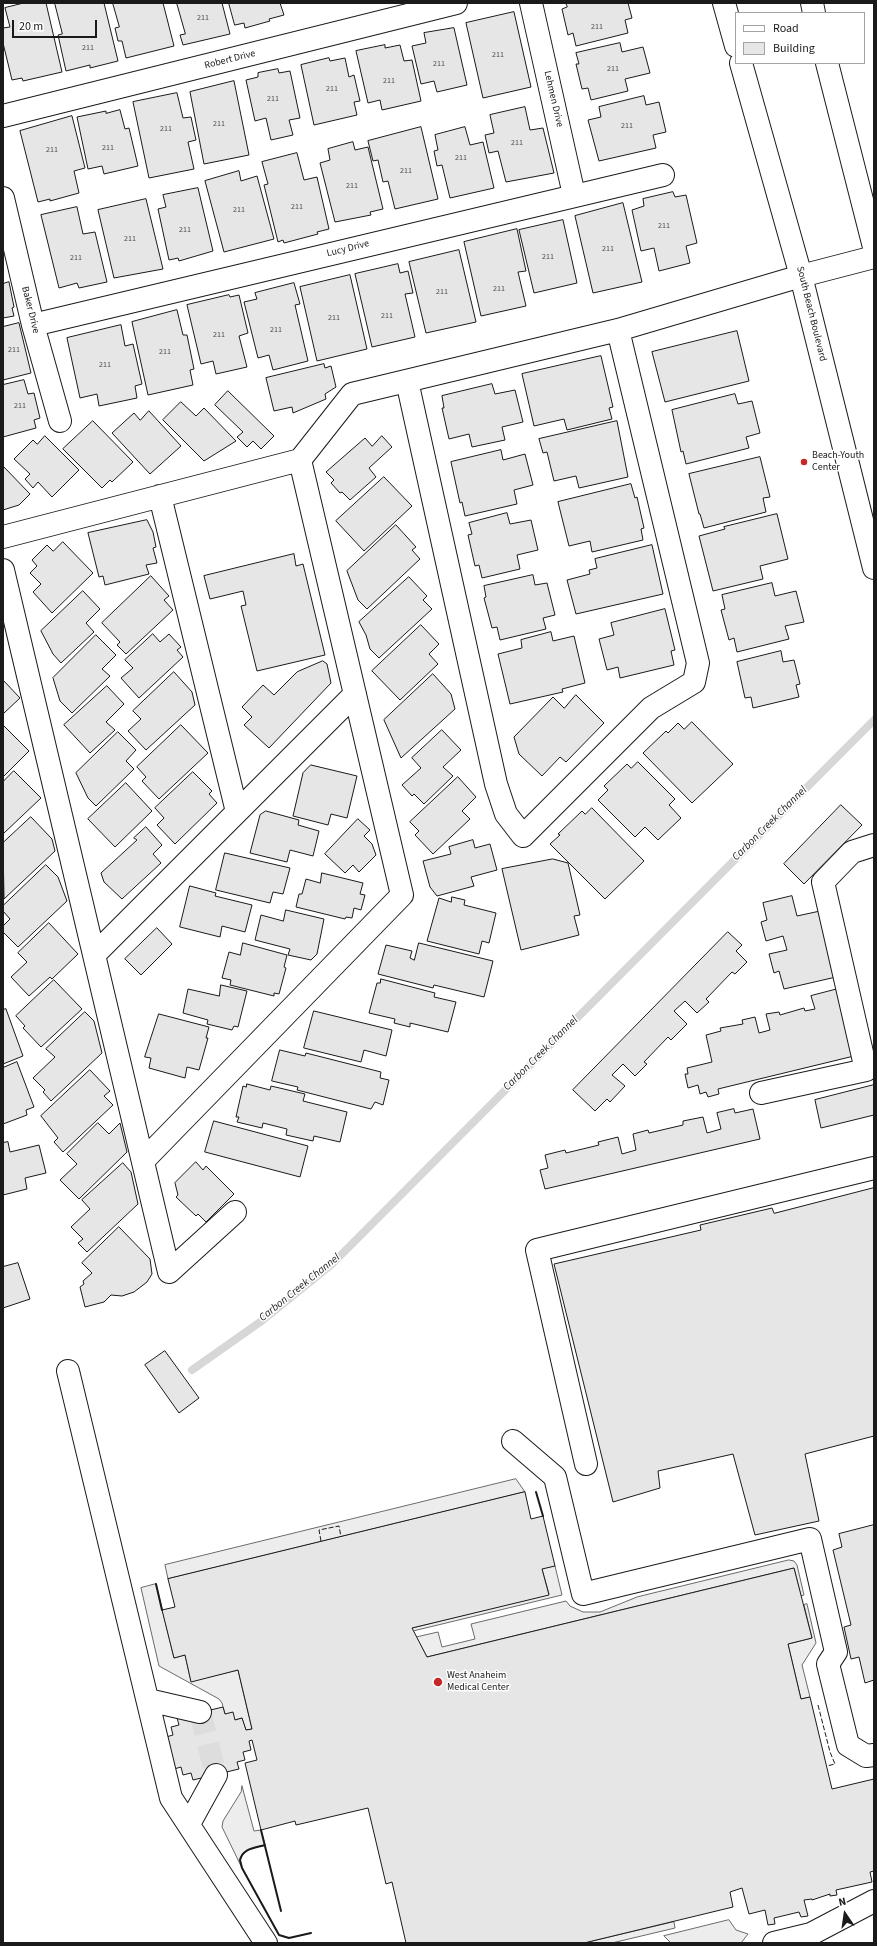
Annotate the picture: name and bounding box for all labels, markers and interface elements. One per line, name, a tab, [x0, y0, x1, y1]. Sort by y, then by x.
scale bar	[14, 12, 99, 38]
legend	[735, 12, 865, 64]
house number: 211	[197, 13, 209, 23]
text: 20 m	[19, 18, 43, 35]
text: Road	[773, 20, 799, 37]
house number: 211	[591, 22, 603, 32]
text: Building	[773, 40, 815, 57]
house number: 211	[82, 43, 94, 53]
street label: Robert Drive	[203, 48, 257, 72]
house number: 211	[492, 50, 504, 60]
house number: 211	[433, 59, 445, 69]
house number: 211	[607, 64, 619, 74]
street label: Lehmen Drive	[541, 70, 565, 128]
house number: 211	[383, 76, 395, 86]
house number: 211	[326, 84, 338, 94]
house number: 211	[267, 94, 279, 104]
house number: 211	[213, 119, 225, 129]
house number: 211	[621, 121, 633, 131]
house number: 211	[160, 124, 172, 134]
house number: 211	[511, 138, 523, 148]
house number: 211	[102, 143, 114, 153]
house number: 211	[46, 145, 58, 155]
house number: 211	[455, 153, 467, 163]
house number: 211	[400, 166, 412, 176]
house number: 211	[346, 181, 358, 191]
house number: 211	[291, 202, 303, 212]
house number: 211	[233, 205, 245, 215]
house number: 211	[658, 221, 670, 231]
house number: 211	[179, 225, 191, 235]
house number: 211	[124, 234, 136, 244]
street label: Lucy Drive	[326, 238, 370, 260]
house number: 211	[602, 244, 614, 254]
house number: 211	[542, 252, 554, 262]
house number: 211	[70, 253, 82, 263]
street label: South Beach Boulevard	[793, 265, 829, 363]
house number: 211	[493, 284, 505, 294]
street label: Baker Drive	[18, 285, 42, 335]
house number: 211	[436, 287, 448, 297]
house number: 211	[381, 311, 393, 321]
house number: 211	[328, 313, 340, 323]
house number: 211	[270, 325, 282, 335]
house number: 211	[213, 330, 225, 340]
house number: 211	[8, 345, 20, 355]
house number: 211	[159, 347, 171, 357]
house number: 211	[99, 360, 111, 370]
house number: 211	[14, 401, 26, 411]
place label: Beach-Youth Center	[812, 450, 864, 474]
marker: Beach-Youth Center	[799, 457, 809, 467]
water label: Carbon Creek Channel	[730, 784, 810, 864]
water label: Carbon Creek Channel	[501, 1014, 581, 1094]
water label: Carbon Creek Channel	[257, 1251, 343, 1325]
place label: West Anaheim Medical Center	[447, 1670, 509, 1694]
marker: West Anaheim Medical Center	[432, 1676, 444, 1688]
north arrow	[825, 1894, 865, 1934]
text: N	[837, 1894, 847, 1910]

